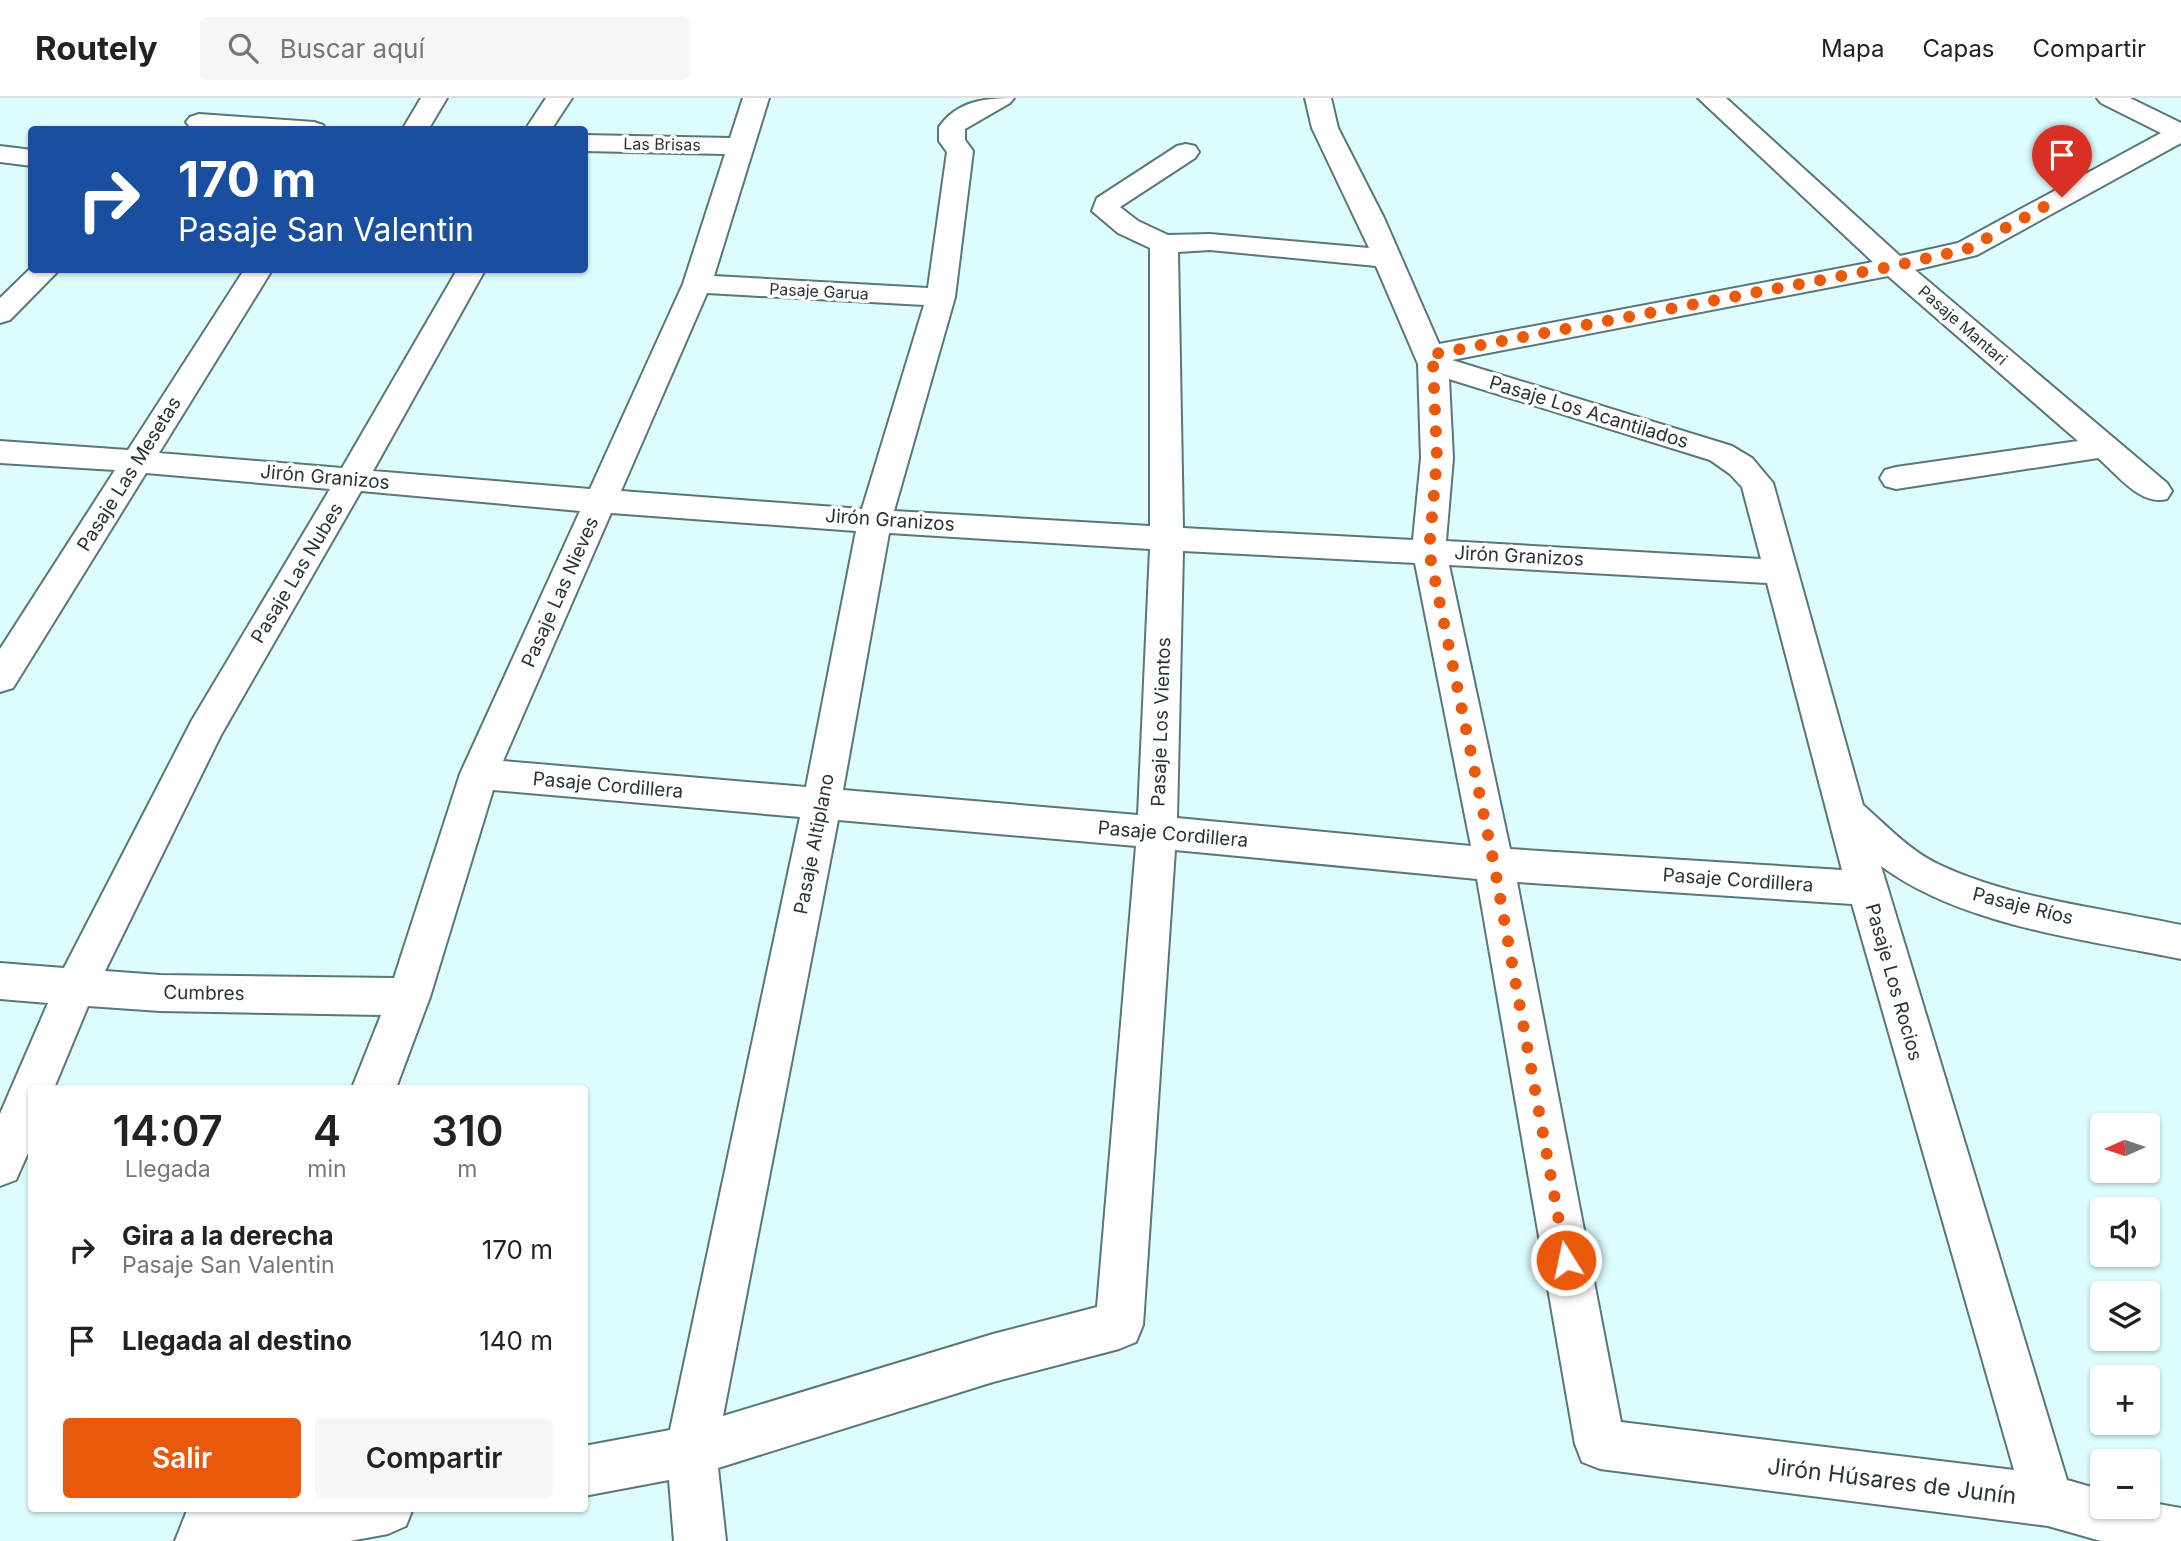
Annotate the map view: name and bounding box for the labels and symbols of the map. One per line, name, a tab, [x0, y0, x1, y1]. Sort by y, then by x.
pin	[2032, 125, 2092, 197]
street label: Las Brisas	[623, 133, 701, 155]
street label: Pasaje Garua	[769, 278, 869, 304]
street label: Pasaje Mantari	[1914, 281, 2012, 369]
street label: Pasaje Los Acantilados	[1487, 371, 1691, 453]
street label: Pasaje Las Mesetas	[72, 393, 186, 555]
street label: Jirón Granizos	[259, 460, 391, 494]
street label: Pasaje Las Nubes	[246, 499, 348, 647]
street label: Jirón Granizos	[824, 504, 956, 536]
street label: Pasaje Las Nieves	[516, 513, 604, 671]
street label: Jirón Granizos	[1454, 541, 1584, 571]
street label: Pasaje Los Vientos	[1147, 637, 1175, 807]
street label: Pasaje Cordillera	[532, 767, 684, 803]
street label: Pasaje Altiplano	[789, 772, 839, 916]
street label: Pasaje Cordillera	[1097, 816, 1249, 852]
street label: Pasaje Cordillera	[1662, 863, 1814, 897]
street label: Pasaje Ríos	[1970, 882, 2076, 930]
street label: Pasaje Los Rocios	[1861, 901, 1927, 1063]
street label: Cumbres	[163, 981, 245, 1005]
north arrow	[2090, 1113, 2160, 1183]
position arrow	[1529, 1223, 1603, 1297]
street label: Jirón Húsares de Junín	[1766, 1452, 2018, 1510]

